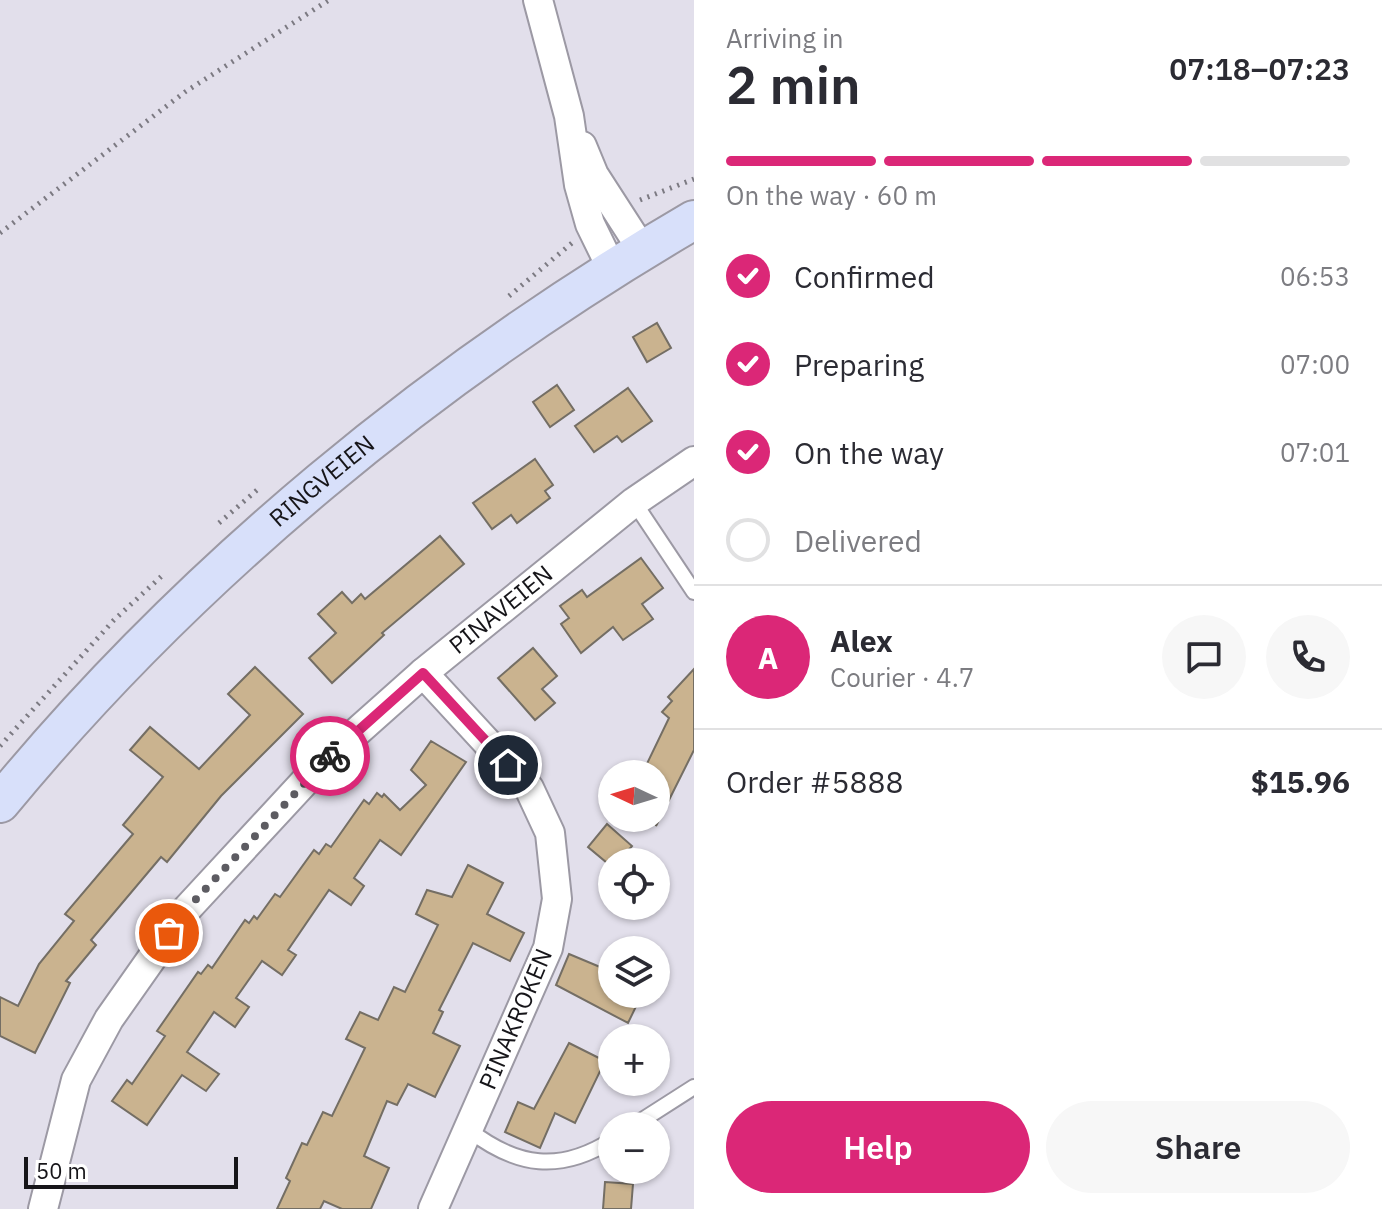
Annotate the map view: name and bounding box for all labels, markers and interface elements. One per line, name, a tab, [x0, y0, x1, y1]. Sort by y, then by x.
text: Arriving in	[726, 21, 843, 55]
text: 07:18–07:23	[1169, 49, 1350, 88]
text: 2 min	[726, 51, 861, 118]
text: On the way · 60 m	[726, 178, 937, 212]
icon: check	[726, 254, 770, 298]
text: Confirmed	[794, 257, 935, 296]
text: 06:53	[1280, 259, 1350, 293]
icon: check	[726, 342, 770, 386]
text: Preparing	[794, 345, 924, 384]
text: 07:00	[1280, 347, 1350, 381]
street label: RINGVEIEN	[262, 427, 381, 534]
icon: check	[726, 430, 770, 474]
text: On the way	[794, 433, 944, 472]
text: 07:01	[1280, 435, 1350, 469]
text: Delivered	[794, 521, 922, 560]
street label: PINAVEIEN	[442, 557, 559, 661]
button: chat	[1162, 615, 1246, 699]
button: phone	[1266, 615, 1350, 699]
text: Alex	[830, 621, 893, 660]
text: A	[758, 638, 778, 677]
text: Courier · 4.7	[830, 660, 974, 694]
courier	[290, 716, 370, 796]
pin	[474, 731, 542, 799]
icon: bike	[308, 734, 352, 778]
icon: home	[486, 743, 530, 787]
north arrow	[598, 760, 670, 832]
map controls	[598, 760, 670, 1184]
text: Order #5888	[726, 762, 903, 801]
text: $15.96	[1251, 762, 1350, 801]
button: locate	[598, 848, 670, 920]
pin	[135, 899, 203, 967]
icon: bag	[147, 911, 191, 955]
button: layers	[598, 936, 670, 1008]
street label: PINAKROKEN	[471, 943, 559, 1094]
button: +	[598, 1024, 670, 1096]
button: Help	[726, 1101, 1030, 1193]
button: Share	[1046, 1101, 1350, 1193]
button: −	[598, 1112, 670, 1184]
scale bar	[24, 1153, 238, 1189]
text: 50 m	[36, 1156, 87, 1185]

